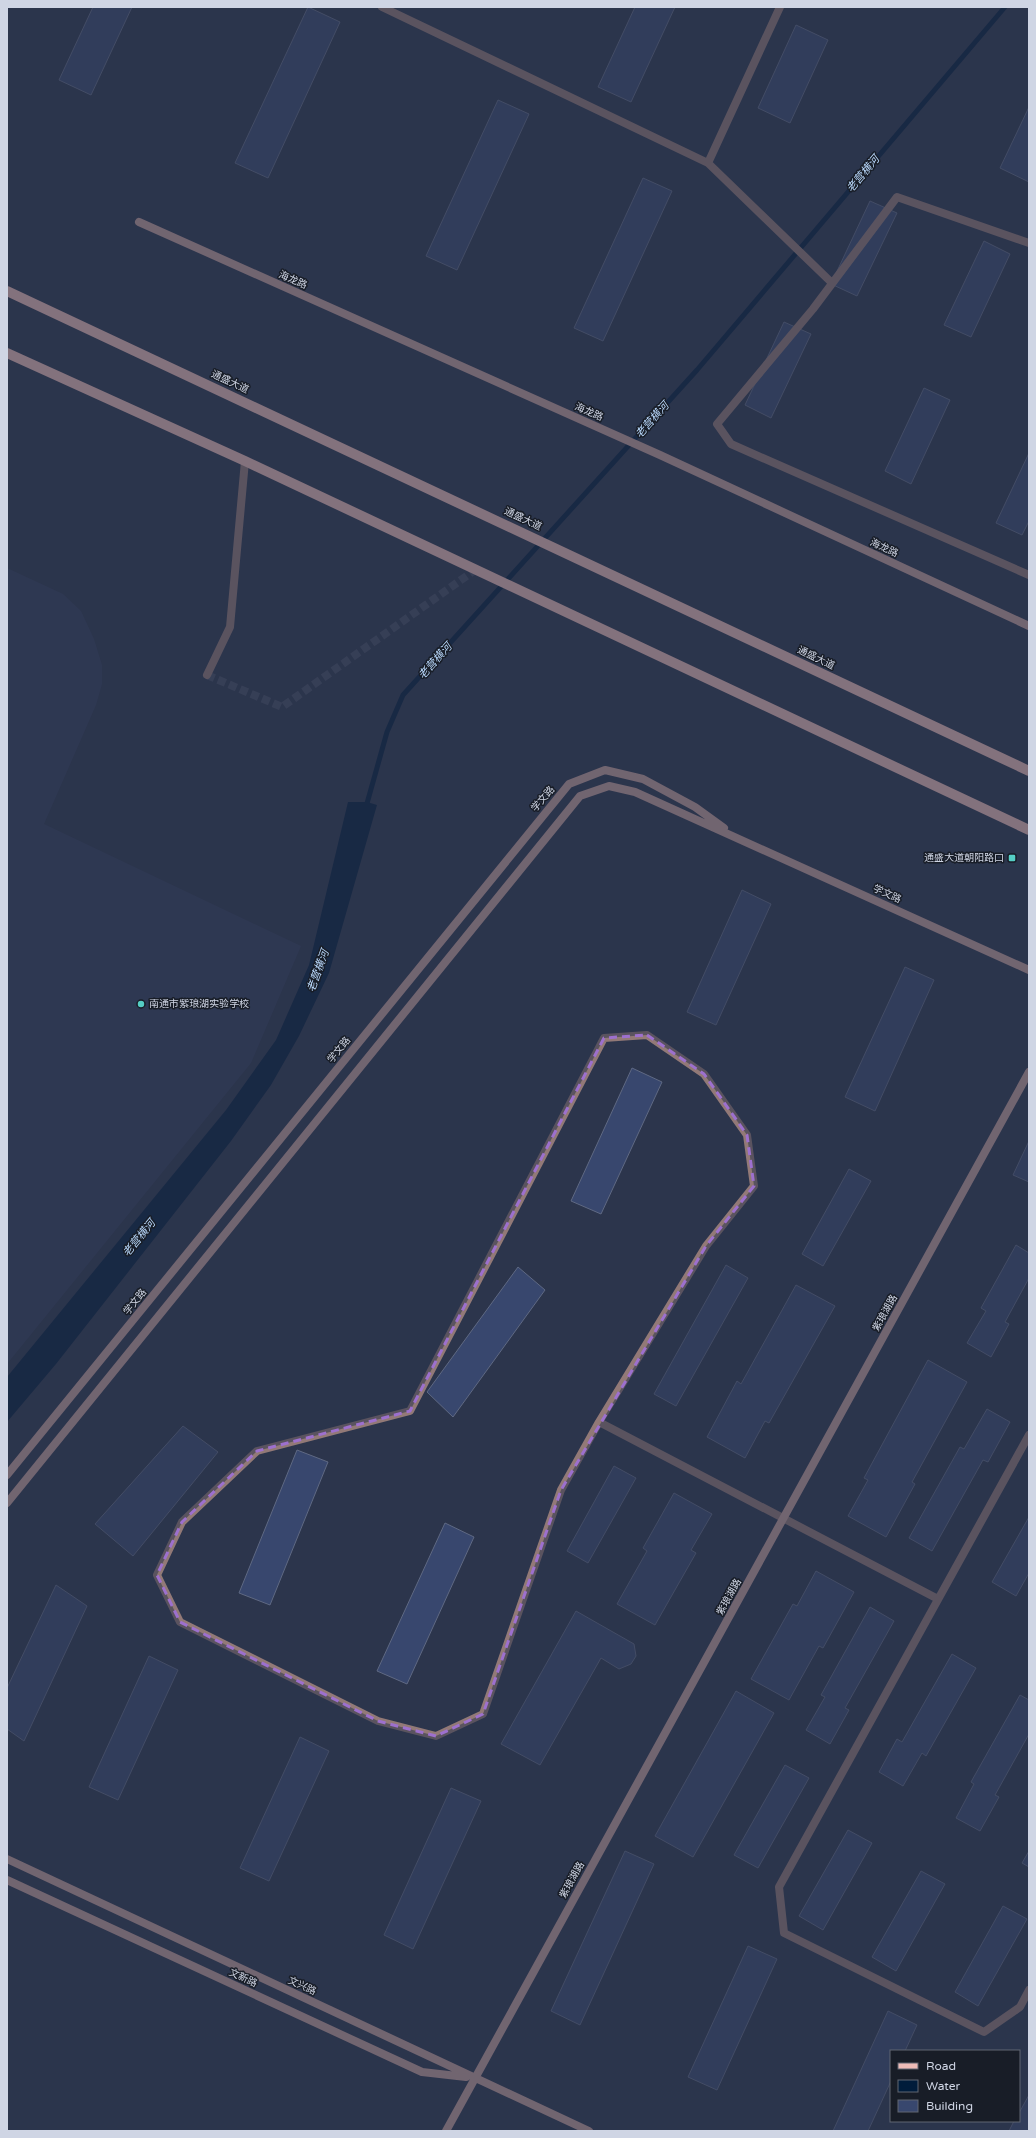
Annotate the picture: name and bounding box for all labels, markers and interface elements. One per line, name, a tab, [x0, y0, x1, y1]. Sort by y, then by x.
water label: 老营横河	[844, 151, 883, 195]
street label: 海龙路	[277, 268, 309, 292]
street label: 通盛大道	[209, 368, 251, 396]
water label: 老营横河	[632, 398, 673, 441]
street label: 海龙路	[573, 400, 605, 424]
street label: 通盛大道	[502, 505, 544, 533]
street label: 海龙路	[868, 536, 900, 560]
water label: 老营横河	[415, 639, 456, 682]
street label: 通盛大道	[795, 644, 837, 672]
street label: 学文路	[529, 784, 557, 814]
place label: 通盛大道朝阳路口	[924, 852, 1004, 864]
marker: 通盛大道朝阳路口	[1007, 853, 1017, 863]
street label: 学文路	[871, 882, 903, 906]
water label: 老营横河	[304, 946, 332, 994]
place label: 南通市紫琅湖实验学校	[149, 998, 249, 1010]
marker: 南通市紫琅湖实验学校	[136, 999, 146, 1009]
street label: 学文路	[325, 1035, 353, 1065]
water label: 老营横河	[120, 1215, 159, 1259]
street label: 学文路	[121, 1287, 149, 1317]
street label: 紫琅湖路	[870, 1293, 900, 1333]
street label: 紫琅湖路	[714, 1577, 744, 1617]
street label: 紫琅湖路	[557, 1860, 587, 1900]
street label: 文新路	[227, 1966, 259, 1990]
street label: 文兴路	[286, 1974, 318, 1998]
legend	[890, 2050, 1020, 2122]
text: Road	[926, 2059, 956, 2073]
text: Water	[926, 2079, 961, 2093]
text: Building	[926, 2099, 973, 2113]

